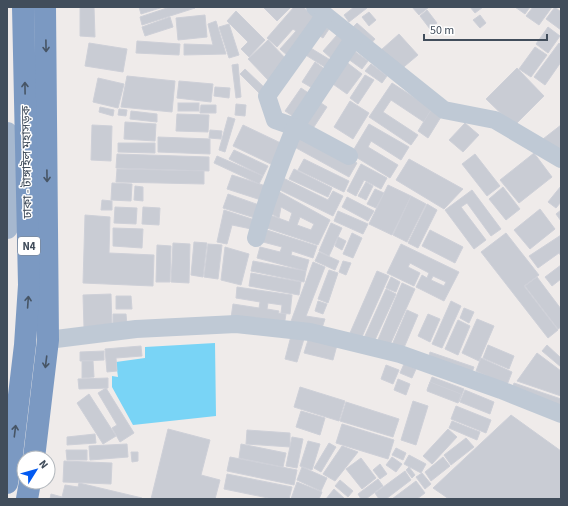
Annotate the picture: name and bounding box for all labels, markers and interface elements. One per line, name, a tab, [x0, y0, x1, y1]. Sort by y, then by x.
scale bar	[424, 16, 547, 42]
text: 50 m	[430, 22, 454, 39]
one-way arrow	[42, 39, 50, 52]
one-way arrow	[22, 82, 29, 95]
street label: ঢাকা - টাঙ্গাইল মহাসড়ক	[18, 105, 36, 219]
one-way arrow	[44, 169, 51, 182]
road number: N4	[18, 237, 40, 255]
one-way arrow	[25, 296, 32, 309]
one-way arrow	[42, 355, 50, 368]
one-way arrow	[11, 425, 19, 438]
north arrow	[16, 450, 56, 490]
text: N	[35, 457, 52, 472]

